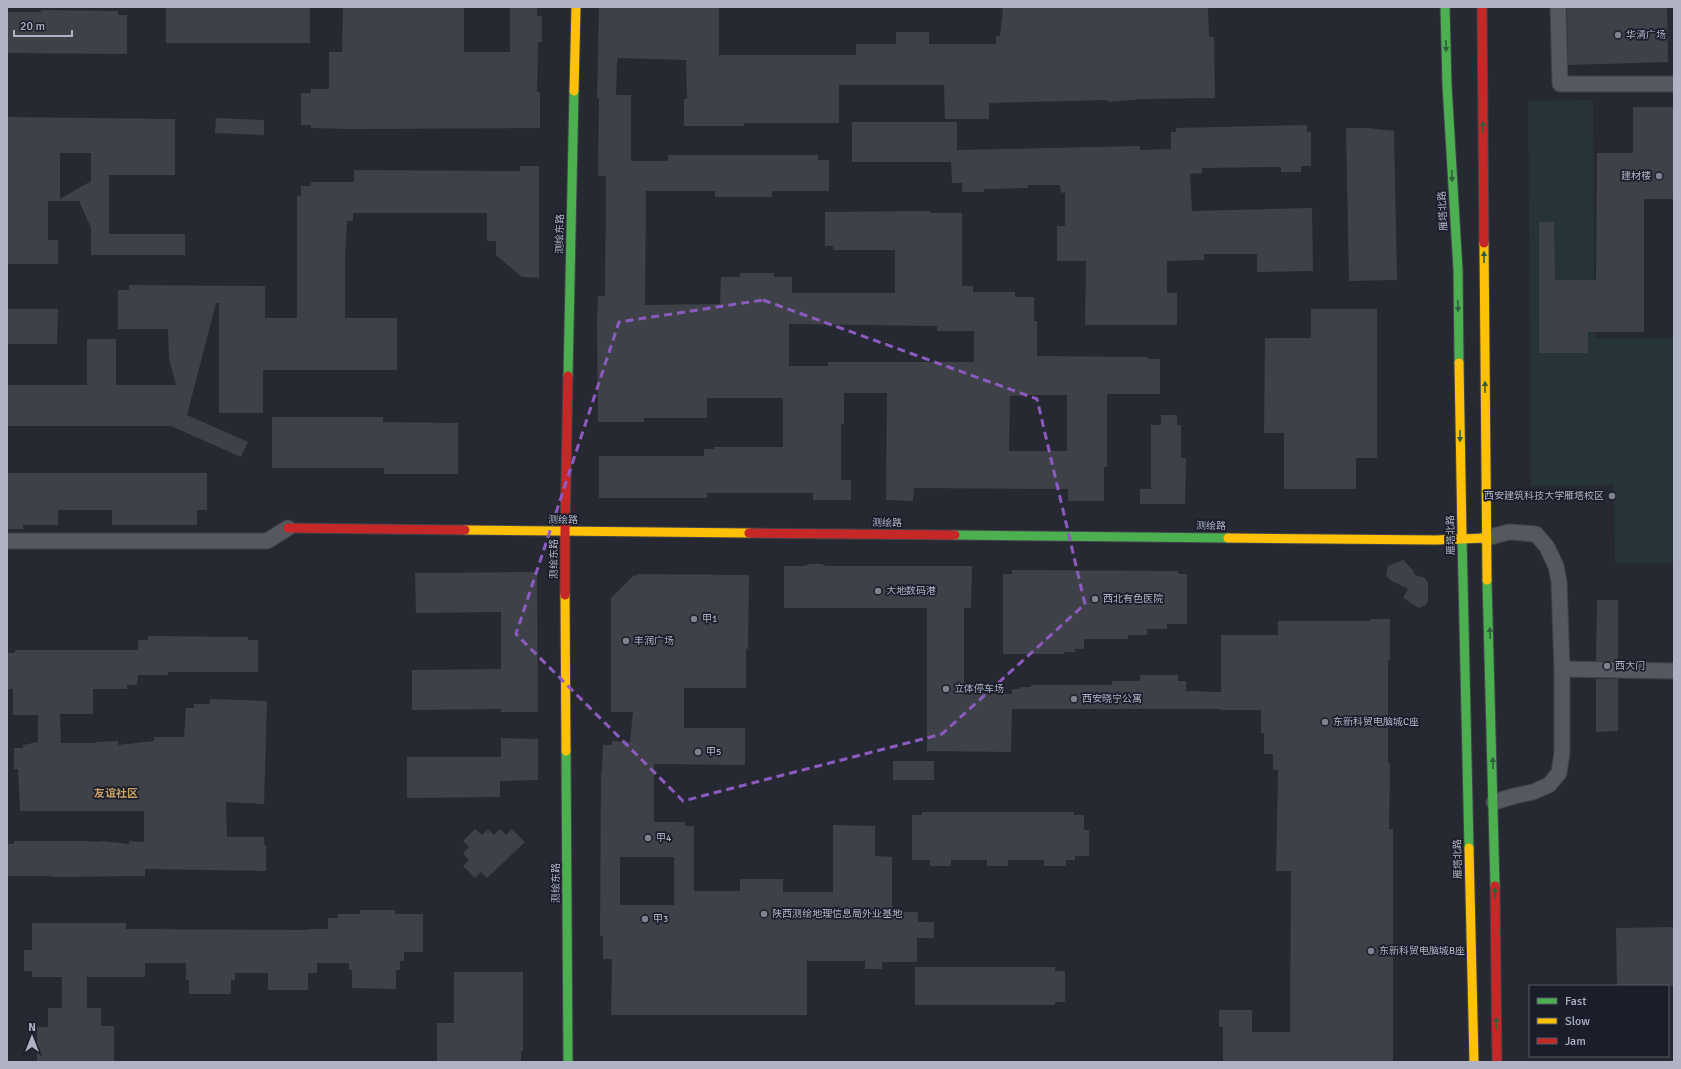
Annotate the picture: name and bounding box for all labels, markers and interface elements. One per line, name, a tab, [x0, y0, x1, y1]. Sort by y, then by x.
scale bar	[14, 12, 72, 38]
text: 20 m	[20, 19, 45, 34]
place label: 华清广场	[1626, 29, 1666, 41]
marker: 华清广场	[1613, 30, 1623, 40]
one-way arrow	[1442, 40, 1449, 52]
one-way arrow	[1480, 120, 1486, 133]
one-way arrow	[1449, 170, 1455, 183]
place label: 建材楼	[1621, 170, 1651, 182]
marker: 建材楼	[1654, 171, 1664, 181]
street label: 雁塔北路	[1436, 191, 1450, 231]
street label: 测绘东路	[554, 214, 566, 254]
one-way arrow	[1481, 250, 1487, 263]
one-way arrow	[1455, 300, 1461, 313]
one-way arrow	[1482, 380, 1488, 393]
one-way arrow	[1457, 430, 1463, 443]
place label: 西安建筑科技大学雁塔校区	[1484, 490, 1604, 502]
marker: 西安建筑科技大学雁塔校区	[1607, 491, 1617, 501]
street label: 测绘路	[548, 514, 578, 526]
street label: 雁塔北路	[1445, 515, 1457, 555]
street label: 测绘路	[872, 517, 902, 529]
street label: 测绘路	[1196, 520, 1226, 532]
street label: 测绘东路	[548, 539, 560, 579]
place label: 大地数码港	[886, 585, 936, 597]
marker: 大地数码港	[873, 586, 883, 596]
place label: 西北有色医院	[1103, 593, 1163, 605]
marker: 西北有色医院	[1090, 594, 1100, 604]
place label: 甲1	[702, 613, 717, 625]
marker: 甲1	[689, 614, 699, 624]
one-way arrow	[1486, 627, 1493, 639]
place label: 丰润广场	[634, 635, 674, 647]
marker: 丰润广场	[621, 636, 631, 646]
place label: 西大门	[1615, 660, 1645, 672]
marker: 西大门	[1602, 661, 1612, 671]
place label: 立体停车场	[954, 683, 1004, 695]
marker: 立体停车场	[941, 684, 951, 694]
place label: 西安晓宁公寓	[1082, 693, 1142, 705]
marker: 西安晓宁公寓	[1069, 694, 1079, 704]
place label: 东新科贸电脑城C座	[1333, 716, 1419, 728]
marker: 东新科贸电脑城C座	[1320, 717, 1330, 727]
place label: 甲5	[706, 746, 721, 758]
marker: 甲5	[693, 747, 703, 757]
one-way arrow	[1490, 756, 1496, 769]
district label: 友谊社区	[94, 787, 138, 800]
place label: 甲4	[656, 832, 672, 844]
marker: 甲4	[643, 833, 653, 843]
street label: 雁塔北路	[1452, 839, 1464, 879]
street label: 测绘东路	[550, 863, 562, 903]
one-way arrow	[1492, 886, 1498, 899]
place label: 陕西测绘地理信息局外业基地	[772, 908, 903, 920]
marker: 陕西测绘地理信息局外业基地	[759, 909, 769, 919]
place label: 甲3	[653, 913, 668, 925]
marker: 甲3	[640, 914, 650, 924]
place label: 东新科贸电脑城B座	[1379, 945, 1465, 957]
marker: 东新科贸电脑城B座	[1366, 946, 1376, 956]
legend	[1529, 985, 1669, 1057]
text: Fast	[1565, 994, 1586, 1009]
text: Slow	[1565, 1014, 1590, 1029]
one-way arrow	[1493, 1016, 1499, 1029]
north arrow	[12, 1017, 52, 1057]
text: N	[28, 1021, 36, 1034]
text: Jam	[1565, 1034, 1586, 1049]

